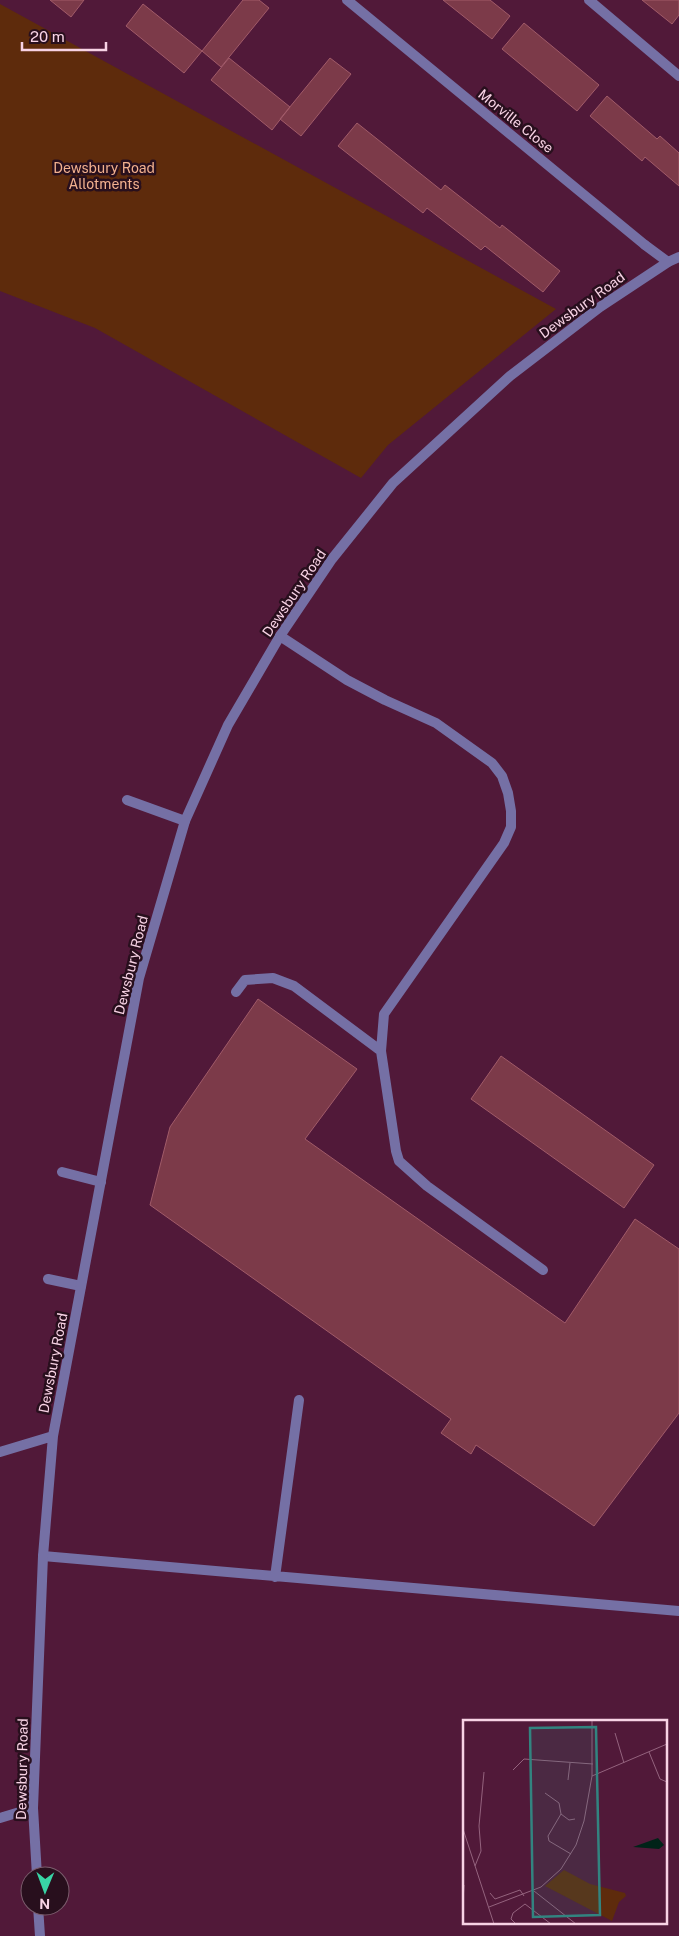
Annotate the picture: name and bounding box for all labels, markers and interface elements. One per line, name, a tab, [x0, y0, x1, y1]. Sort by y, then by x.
scale bar	[22, 20, 106, 52]
text: 20 m	[30, 28, 65, 45]
street label: Morville Close	[475, 86, 557, 156]
park label: Dewsbury Road Allotments	[53, 160, 155, 192]
street label: Dewsbury Road	[536, 269, 628, 341]
street label: Dewsbury Road	[259, 546, 329, 640]
street label: Dewsbury Road	[111, 914, 151, 1016]
street label: Dewsbury Road	[35, 1312, 71, 1414]
street label: Dewsbury Road	[13, 1718, 31, 1820]
inset map	[463, 1720, 666, 1924]
north arrow	[20, 1866, 70, 1916]
text: N	[39, 1896, 50, 1912]

